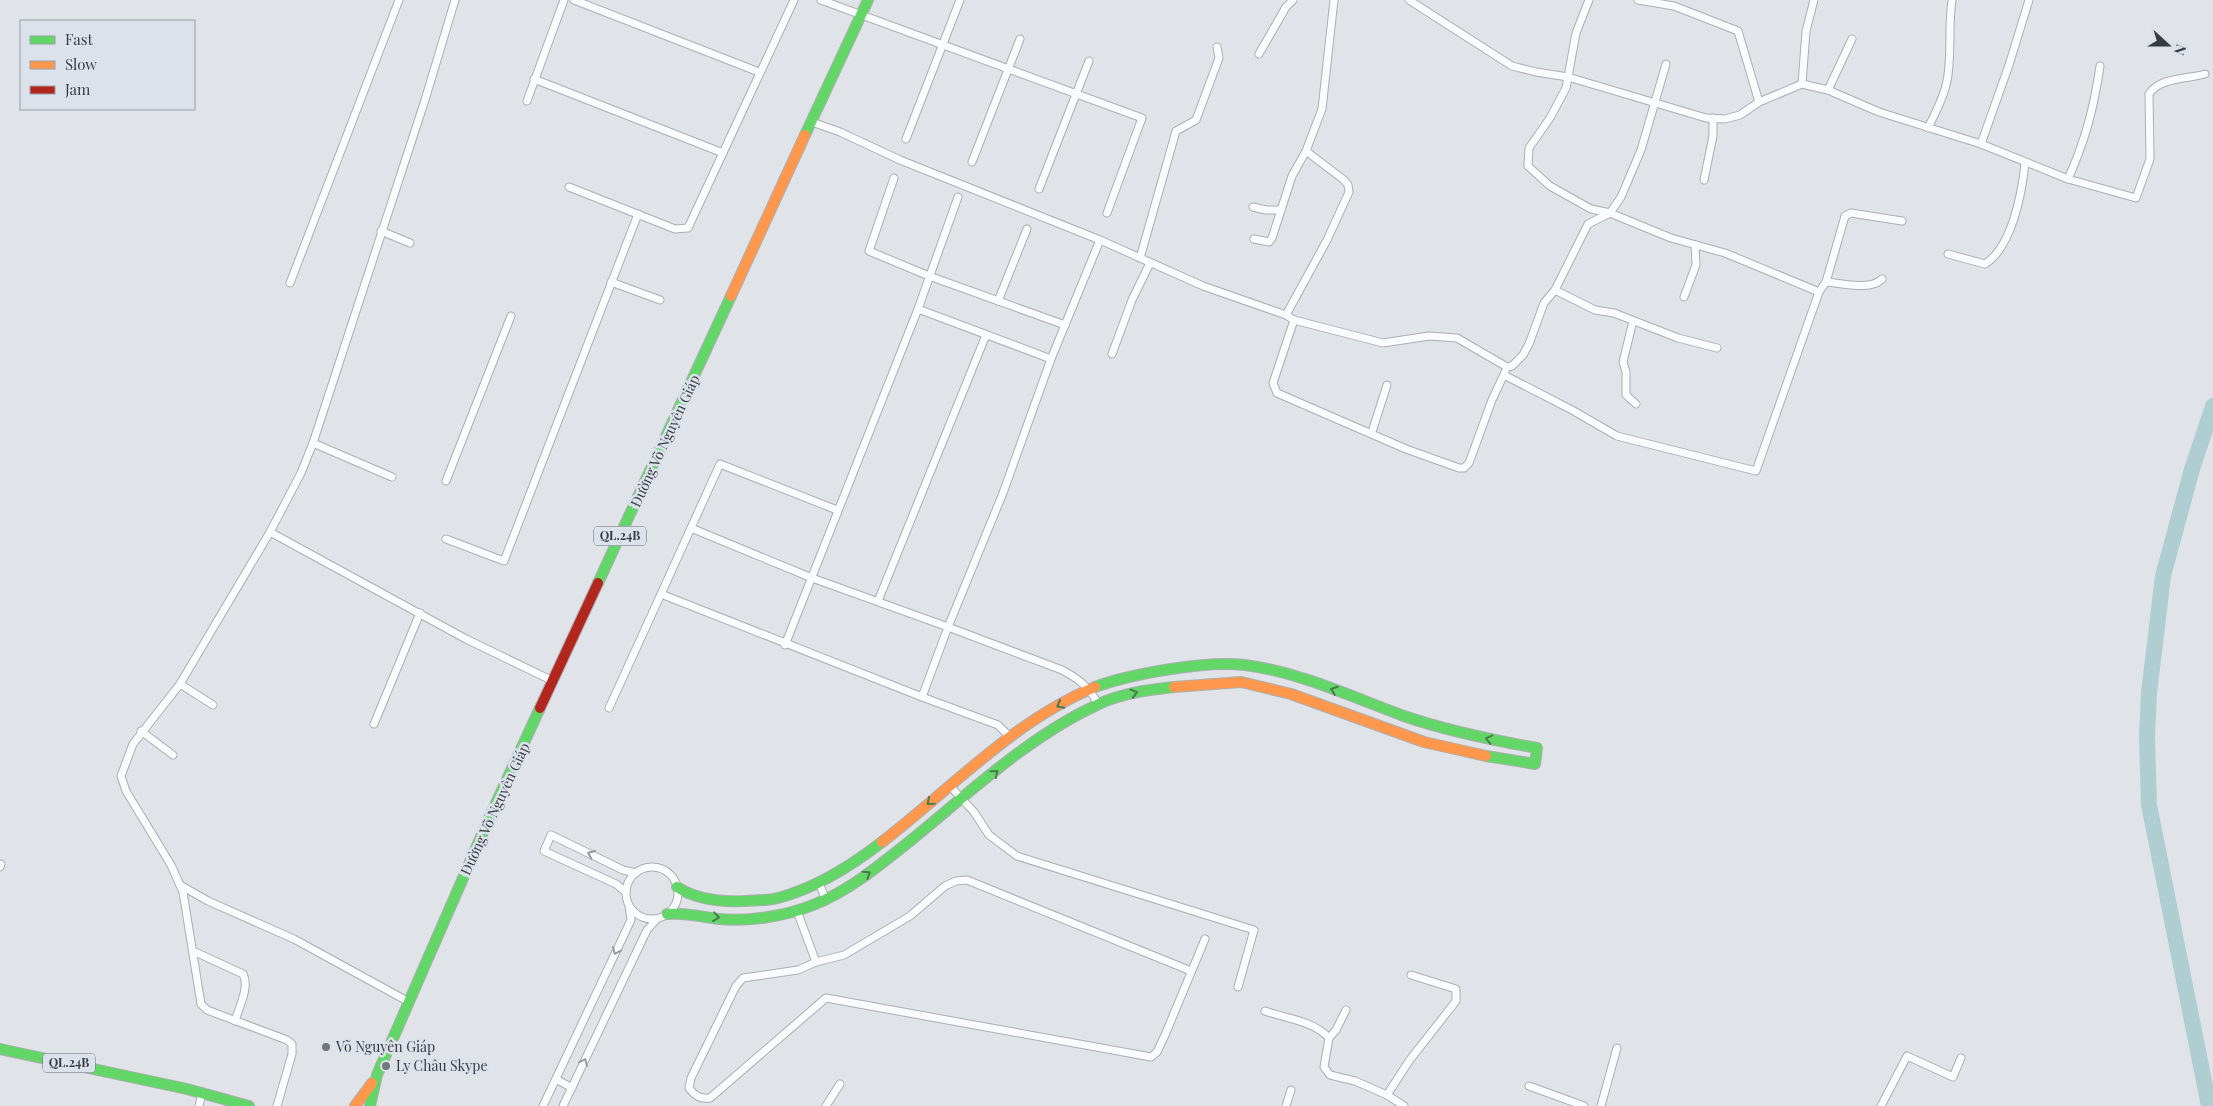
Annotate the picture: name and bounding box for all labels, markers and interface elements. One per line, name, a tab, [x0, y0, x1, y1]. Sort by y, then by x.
legend	[20, 20, 195, 110]
north arrow	[2143, 20, 2193, 70]
text: Fast	[65, 29, 94, 49]
text: N	[2170, 42, 2191, 58]
text: Slow	[65, 54, 97, 74]
text: Jam	[64, 79, 91, 99]
street label: Đường Võ Nguyên Giáp	[626, 372, 704, 510]
road number: QL.24B	[594, 526, 646, 546]
one-way arrow	[1330, 686, 1339, 696]
one-way arrow	[1130, 688, 1139, 699]
one-way arrow	[1056, 699, 1065, 709]
one-way arrow	[1484, 734, 1493, 745]
street label: Đường Võ Nguyên Giáp	[456, 740, 534, 878]
one-way arrow	[989, 771, 998, 779]
one-way arrow	[926, 797, 935, 806]
one-way arrow	[587, 850, 596, 861]
one-way arrow	[862, 871, 871, 880]
one-way arrow	[711, 912, 720, 922]
one-way arrow	[613, 945, 623, 954]
place label: Võ Nguyên Giáp	[335, 1037, 435, 1056]
marker: Võ Nguyên Giáp	[320, 1041, 332, 1053]
road number: QL.24B	[43, 1054, 95, 1072]
place label: Ly Châu Skype	[396, 1056, 488, 1075]
one-way arrow	[578, 1058, 588, 1067]
marker: Ly Châu Skype	[380, 1060, 392, 1072]

